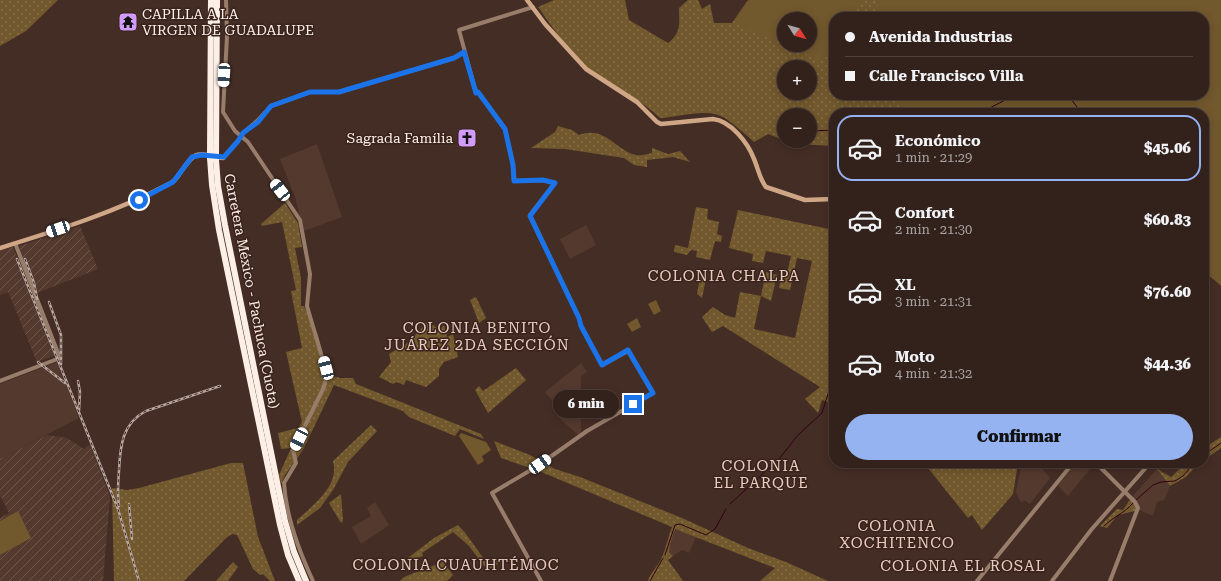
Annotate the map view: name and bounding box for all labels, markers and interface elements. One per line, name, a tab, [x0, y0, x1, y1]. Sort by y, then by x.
place label: CAPILLA A LA VIRGEN DE GUADALUPE	[142, 6, 314, 38]
temple icon: CAPILLA A LA VIRGEN DE GUADALUPE	[117, 11, 139, 33]
north arrow	[777, 12, 817, 52]
map controls	[777, 12, 817, 148]
text: Avenida Industrias	[869, 28, 1013, 46]
button: +	[777, 60, 817, 100]
car	[217, 63, 231, 87]
text: Calle Francisco Villa	[869, 67, 1024, 85]
button: −	[777, 108, 817, 148]
church icon: Sagrada Família	[456, 127, 478, 149]
place label: Sagrada Família	[347, 130, 453, 146]
icon: car	[847, 130, 883, 166]
text: Económico	[895, 132, 981, 150]
text: $45.06	[1144, 139, 1191, 157]
text: 1 min · 21:29	[895, 150, 972, 165]
street label: Carretera México - Pachuca (Cuota)	[221, 172, 283, 410]
car	[268, 177, 292, 203]
route start	[130, 191, 148, 209]
icon: car	[847, 202, 883, 238]
text: Confort	[895, 204, 954, 222]
text: $60.83	[1144, 211, 1191, 229]
car	[45, 219, 71, 239]
text: 2 min · 21:30	[895, 222, 972, 237]
district label: COLONIA CHALPA	[648, 267, 800, 285]
icon: car	[847, 274, 883, 310]
text: XL	[895, 276, 916, 294]
text: $76.60	[1144, 283, 1191, 301]
text: 3 min · 21:31	[895, 294, 972, 309]
district label: COLONIA BENITO JUÁREZ 2DA SECCIÓN	[384, 319, 570, 354]
icon: car	[847, 346, 883, 382]
text: Moto	[895, 348, 935, 366]
car	[317, 355, 335, 381]
text: $44.36	[1144, 355, 1191, 373]
text: 4 min · 21:32	[895, 366, 972, 381]
callout: 6 min	[553, 390, 619, 418]
route end	[624, 395, 642, 413]
text: 6 min	[568, 396, 604, 411]
button: Confirmar	[845, 414, 1193, 460]
car	[288, 426, 310, 452]
car	[527, 452, 553, 476]
district label: COLONIA EL PARQUE	[713, 457, 809, 492]
district label: COLONIA XOCHITENCO	[839, 517, 955, 552]
district label: COLONIA CUAUHTÉMOC	[352, 556, 560, 574]
district label: COLONIA EL ROSAL	[880, 557, 1046, 575]

